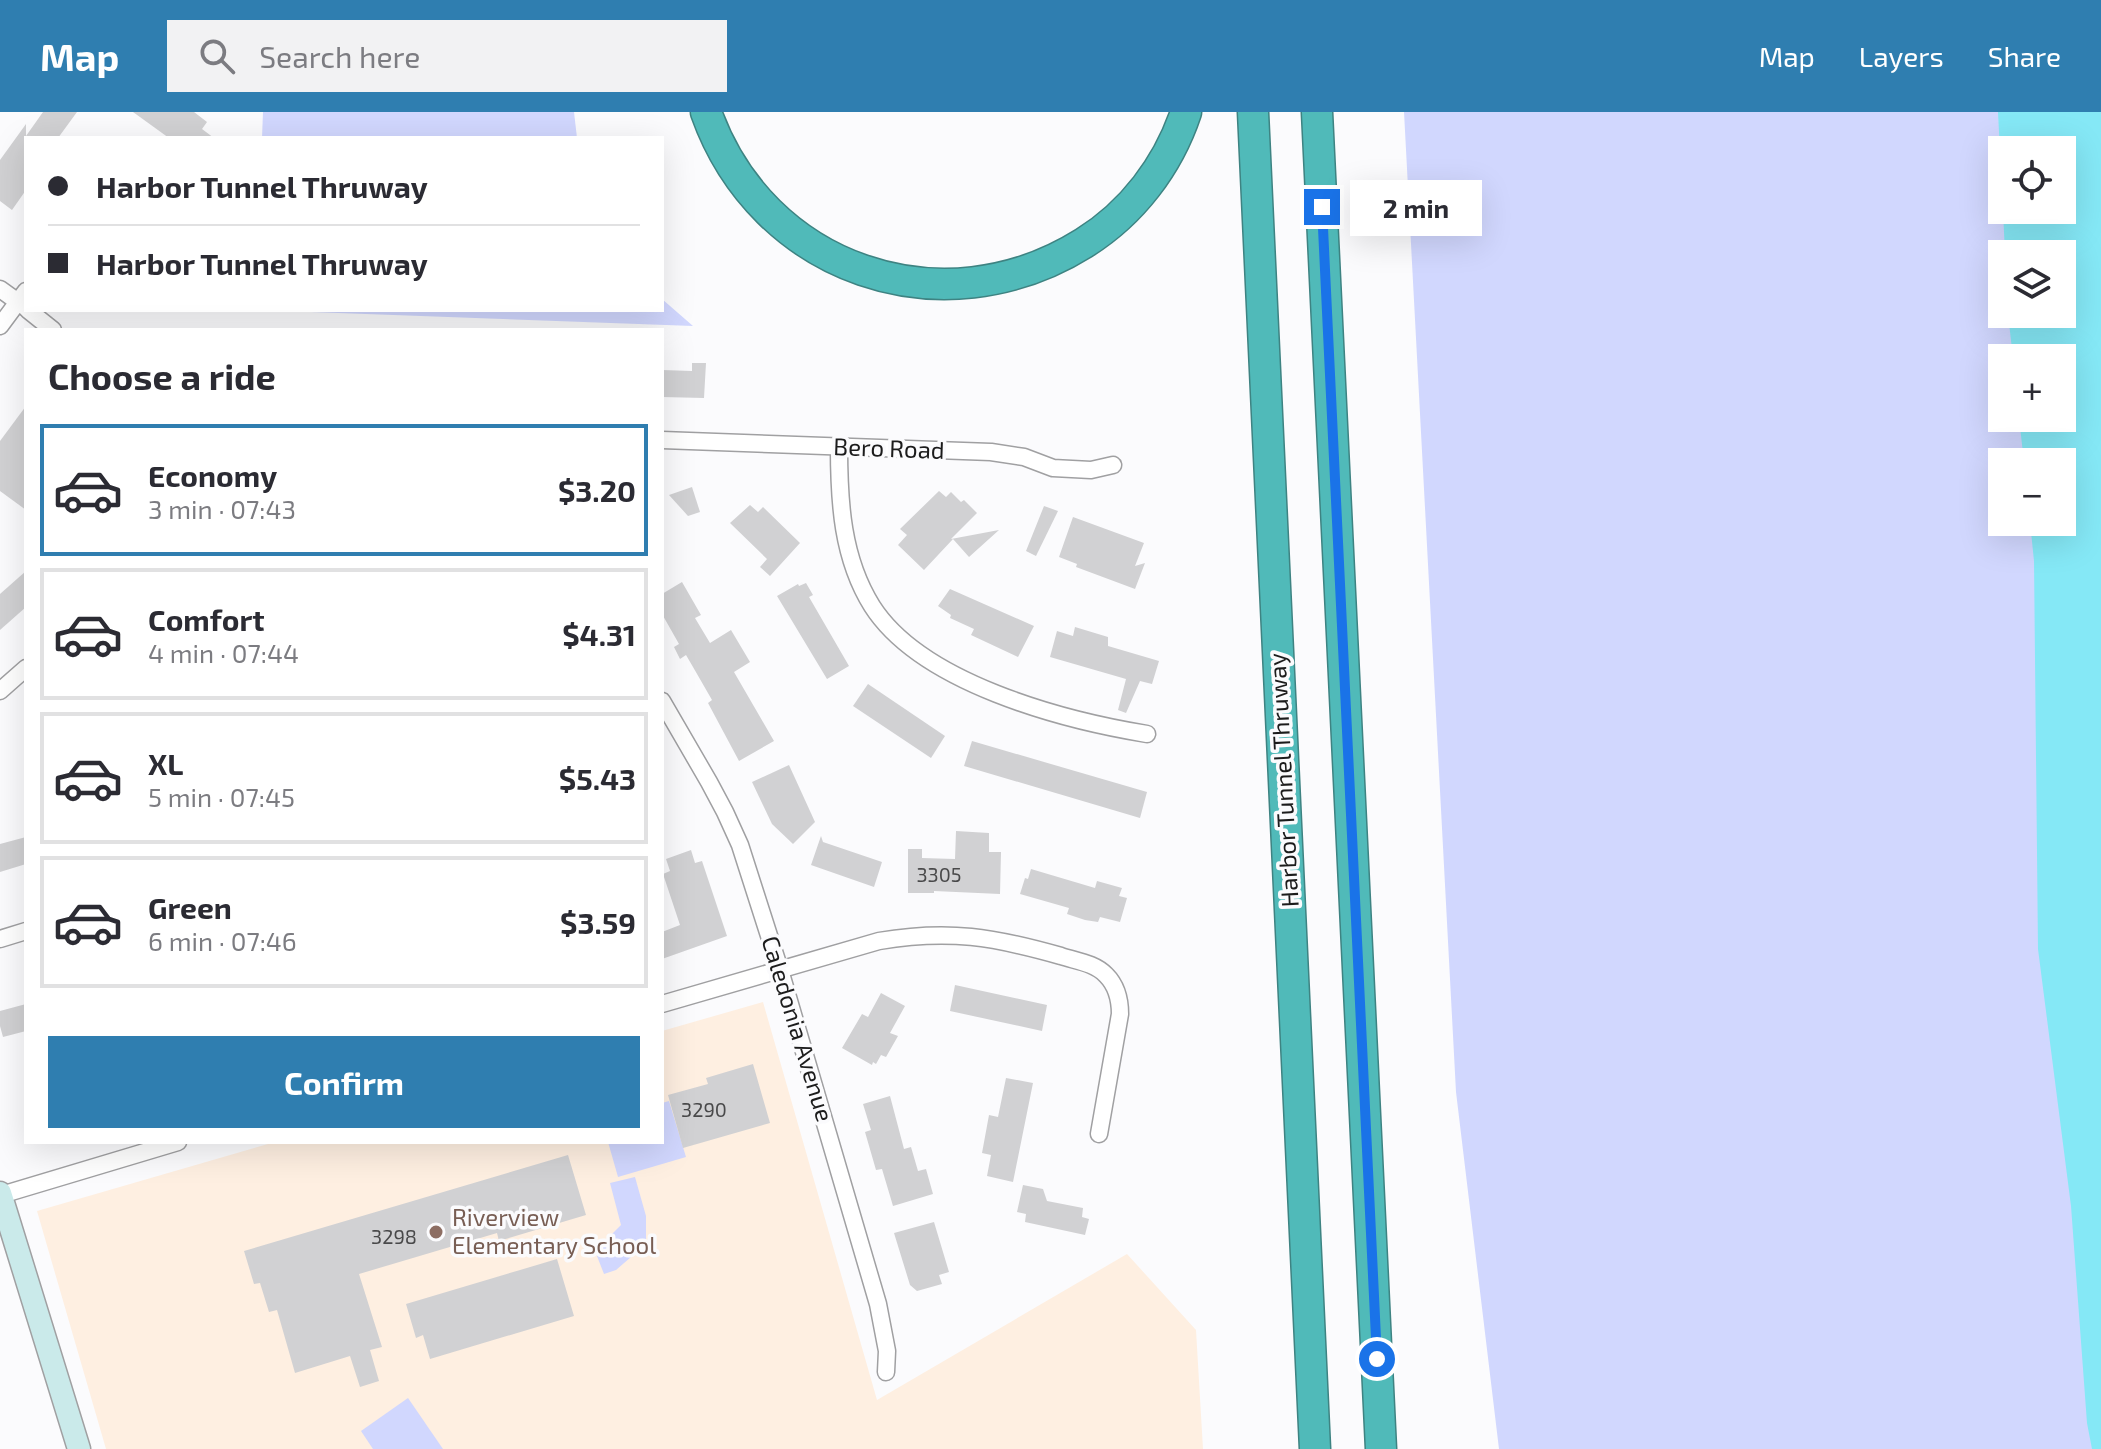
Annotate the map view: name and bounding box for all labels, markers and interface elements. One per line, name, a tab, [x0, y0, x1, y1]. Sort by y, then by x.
search box	[167, 20, 727, 92]
text: Map	[40, 33, 119, 79]
icon: search	[195, 34, 239, 78]
text: Search here	[259, 38, 420, 74]
text: Map	[1759, 39, 1815, 73]
text: Layers	[1859, 39, 1944, 73]
text: Share	[1988, 39, 2061, 73]
map controls	[1988, 136, 2076, 536]
button: locate	[1988, 136, 2076, 224]
text: Harbor Tunnel Thruway	[96, 168, 428, 204]
callout: 2 min	[1350, 179, 1482, 235]
route end	[1304, 189, 1340, 225]
text: 2 min	[1383, 192, 1449, 223]
button: layers	[1988, 240, 2076, 328]
text: Harbor Tunnel Thruway	[96, 245, 428, 281]
button: +	[1988, 344, 2076, 432]
text: Choose a ride	[48, 354, 276, 397]
street label: Bero Road	[833, 431, 945, 464]
button: −	[1988, 448, 2076, 536]
icon: car	[52, 454, 124, 526]
text: Economy	[148, 457, 277, 493]
text: $3.20	[558, 472, 636, 508]
text: 3 min · 07:43	[148, 493, 296, 524]
icon: car	[52, 598, 124, 670]
text: Comfort	[148, 601, 265, 637]
text: $4.31	[562, 616, 636, 652]
text: 4 min · 07:44	[148, 637, 299, 668]
street label: Harbor Tunnel Thruway	[1261, 652, 1304, 908]
icon: car	[52, 742, 124, 814]
text: XL	[148, 745, 183, 781]
text: $5.43	[559, 760, 636, 796]
text: 5 min · 07:45	[148, 781, 295, 812]
house number: 3305	[916, 862, 962, 886]
icon: car	[52, 886, 124, 958]
text: Green	[148, 889, 232, 925]
text: $3.59	[560, 904, 636, 940]
text: 6 min · 07:46	[148, 925, 297, 956]
street label: Caledonia Avenue	[756, 932, 840, 1125]
button: Confirm	[48, 1036, 640, 1128]
house number: 3290	[681, 1097, 727, 1121]
place label: Riverview Elementary School	[452, 1202, 656, 1259]
marker: Riverview Elementary School	[427, 1223, 445, 1241]
house number: 3298	[371, 1224, 417, 1248]
route start	[1359, 1341, 1395, 1377]

